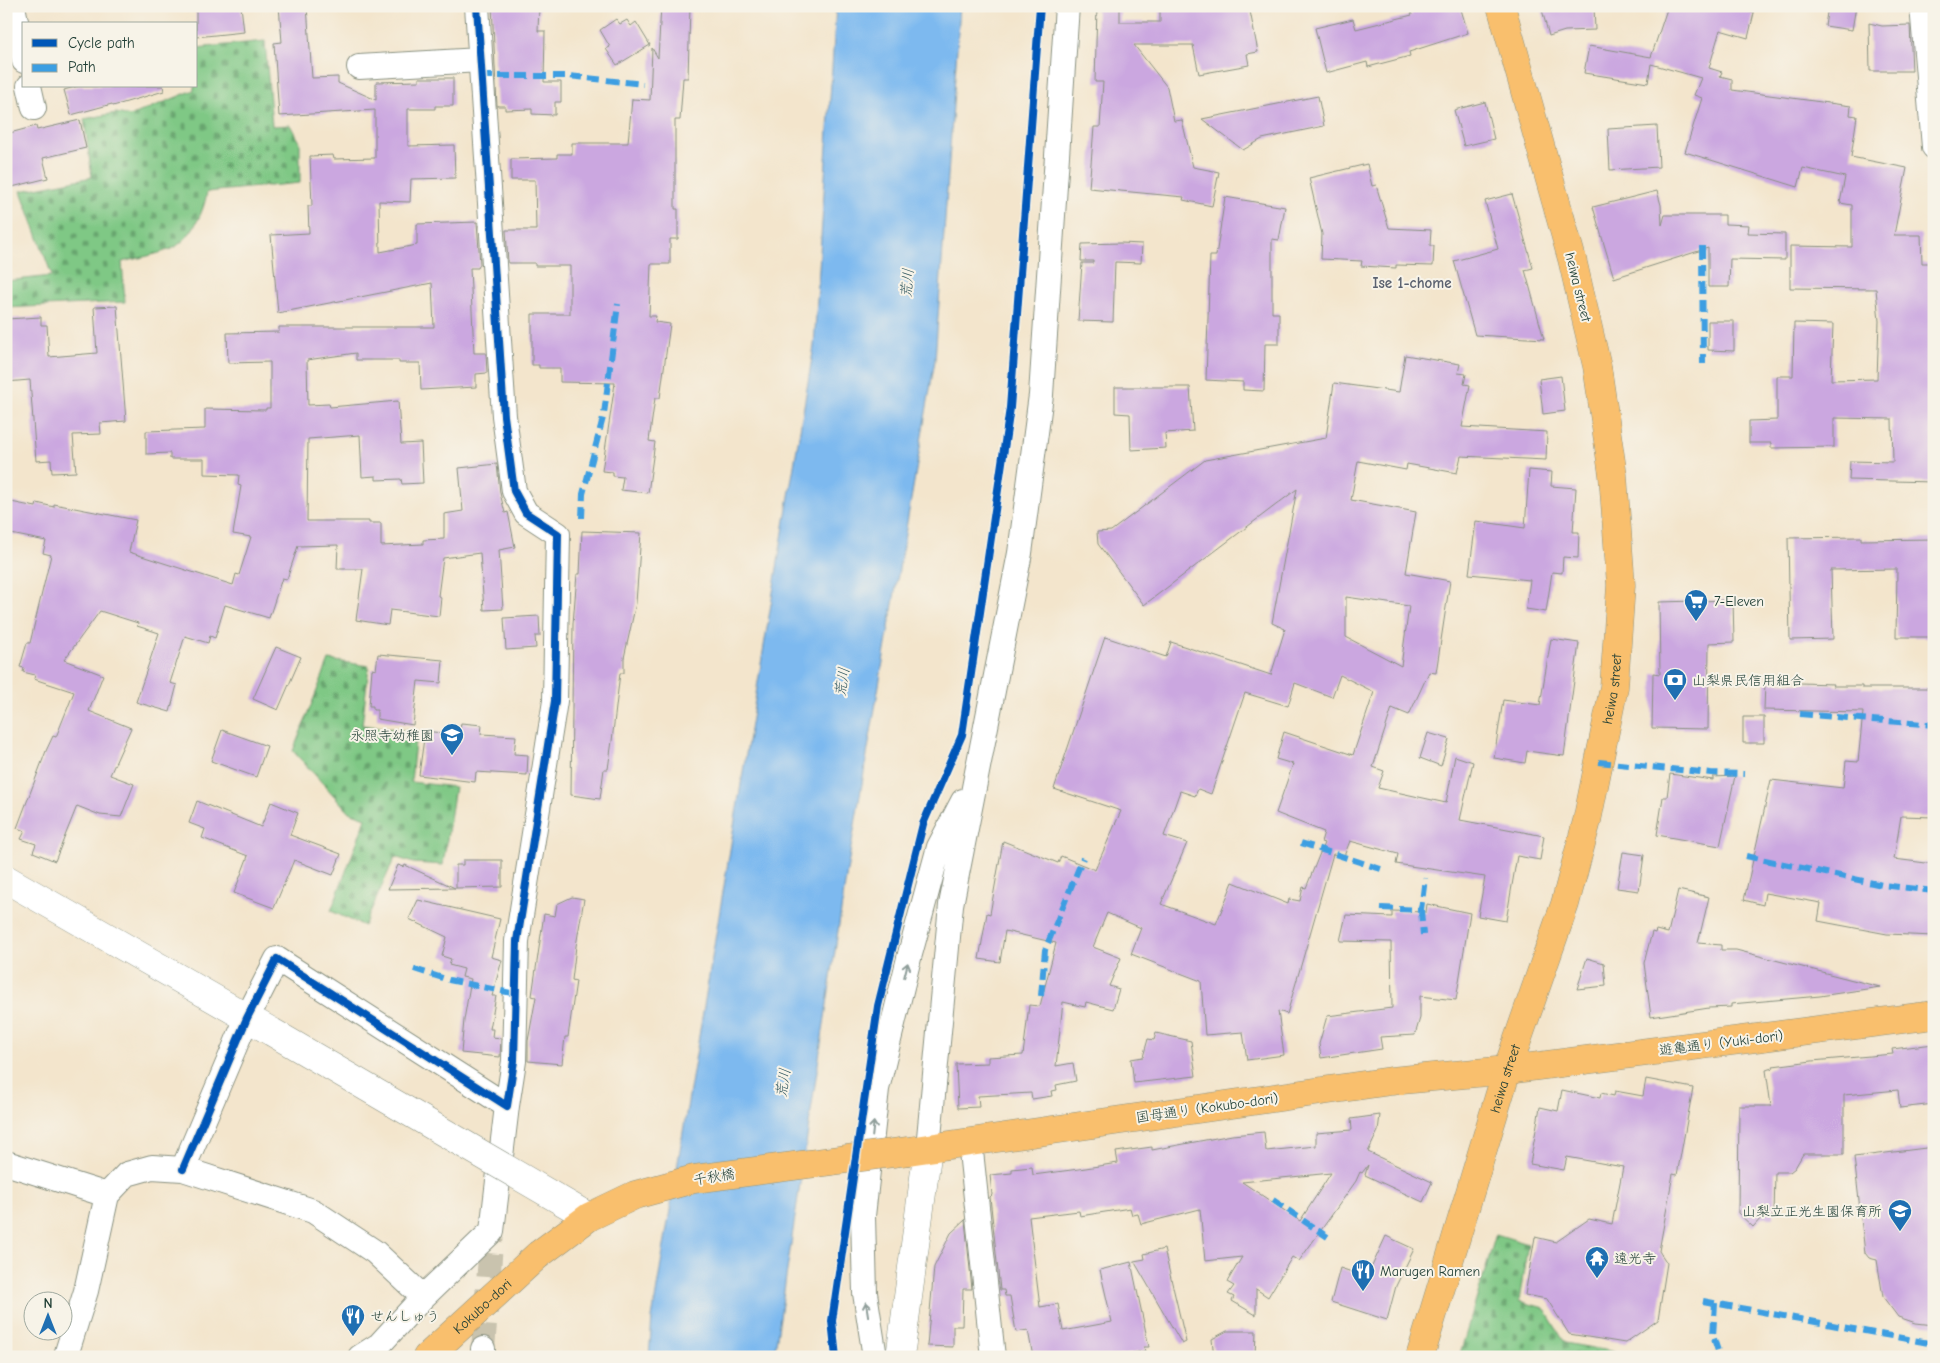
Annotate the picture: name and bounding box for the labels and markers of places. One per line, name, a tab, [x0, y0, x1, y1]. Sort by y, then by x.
supermarket icon: 7-Eleven	[1683, 588, 1709, 622]
place label: 7-Eleven	[1714, 593, 1764, 610]
bank icon: 山梨県民信用組合	[1662, 667, 1688, 701]
place label: 山梨県民信用組合	[1692, 672, 1804, 689]
school or university icon: 永照寺幼稚園	[439, 722, 465, 756]
place label: 永照寺幼稚園	[350, 727, 434, 744]
school or university icon: 山梨立正光生園保育所	[1887, 1198, 1913, 1232]
place label: 山梨立正光生園保育所	[1742, 1203, 1882, 1220]
temple icon: 遠光寺	[1584, 1245, 1610, 1279]
place label: 遠光寺	[1614, 1250, 1656, 1267]
restaurant icon: Marugen Ramen	[1350, 1258, 1376, 1292]
place label: Marugen Ramen	[1380, 1263, 1480, 1280]
restaurant icon: せんしゅう	[340, 1303, 366, 1337]
place label: せんしゅう	[370, 1308, 440, 1325]

